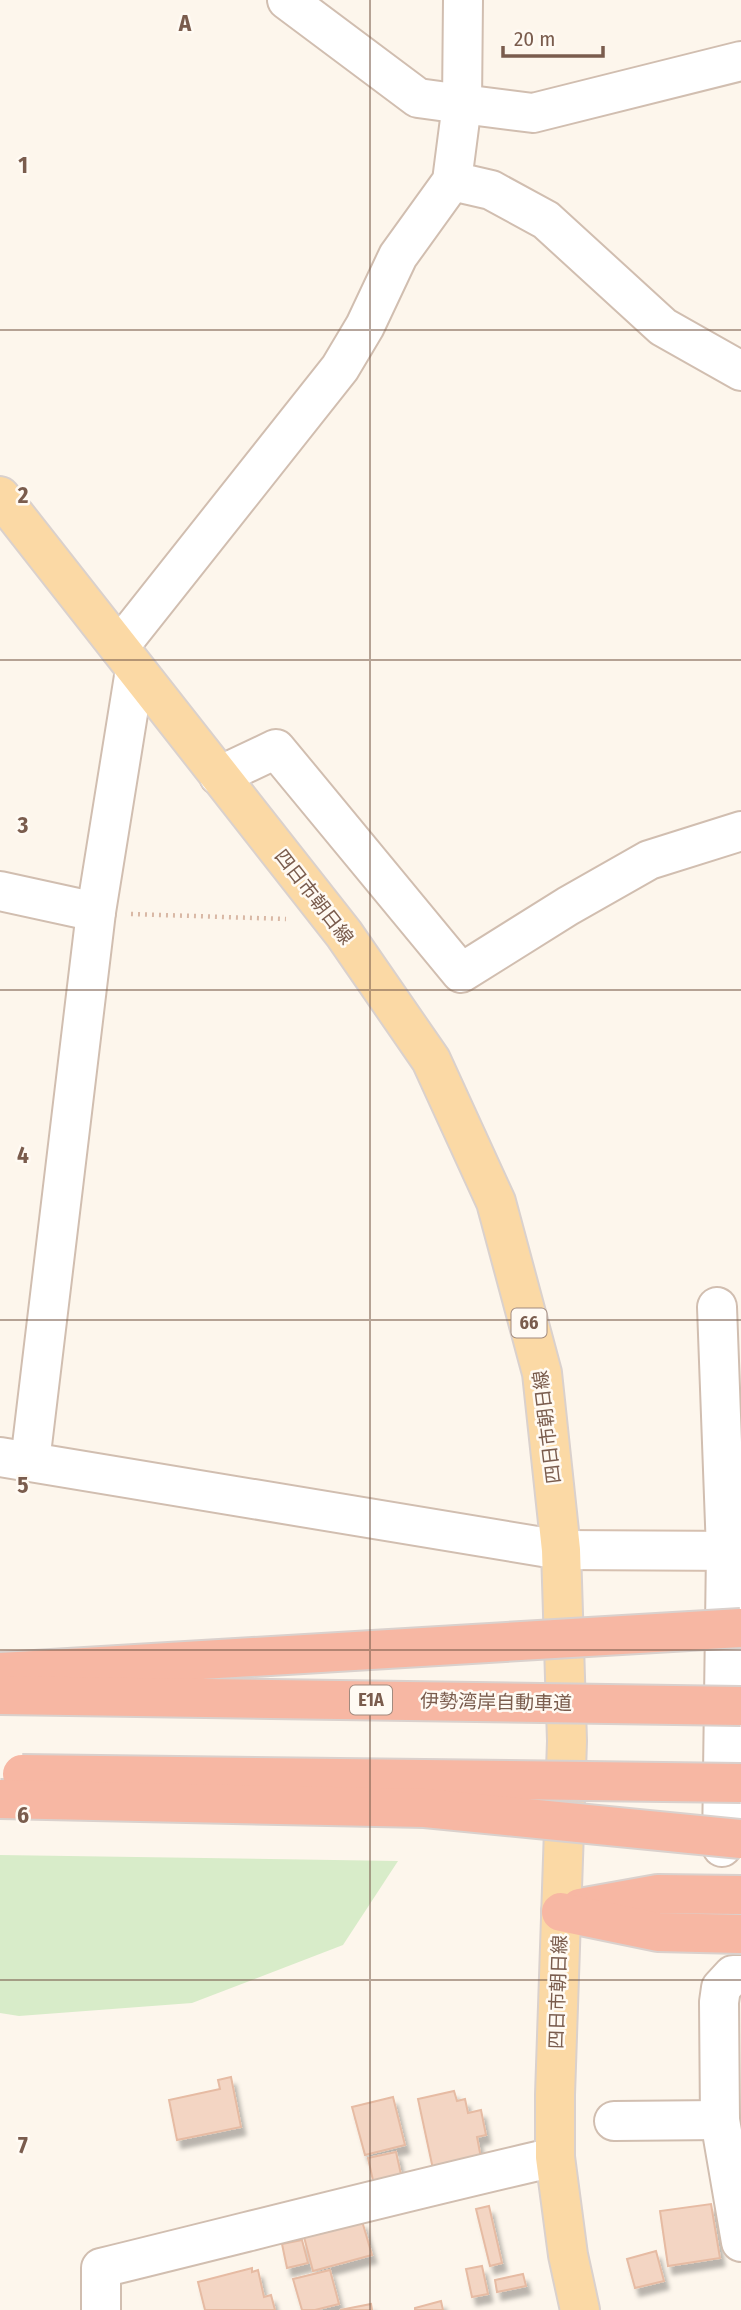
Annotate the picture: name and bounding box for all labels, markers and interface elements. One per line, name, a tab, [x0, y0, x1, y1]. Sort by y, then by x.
text: A	[178, 9, 192, 37]
scale bar	[503, 14, 603, 58]
text: 20 m	[514, 26, 555, 52]
text: 1	[18, 151, 28, 179]
text: 2	[17, 481, 29, 509]
text: 3	[17, 811, 29, 839]
street label: 四日市朝日線	[270, 845, 358, 949]
text: 4	[17, 1141, 29, 1169]
road number: 66	[512, 1308, 546, 1338]
street label: 四日市朝日線	[529, 1369, 565, 1485]
text: 5	[17, 1471, 29, 1499]
road number: E1A	[350, 1686, 392, 1714]
street label: 伊勢湾岸自動車道	[420, 1689, 572, 1715]
text: 6	[17, 1801, 29, 1829]
street label: 四日市朝日線	[545, 1935, 571, 2049]
text: 7	[18, 2131, 28, 2159]

